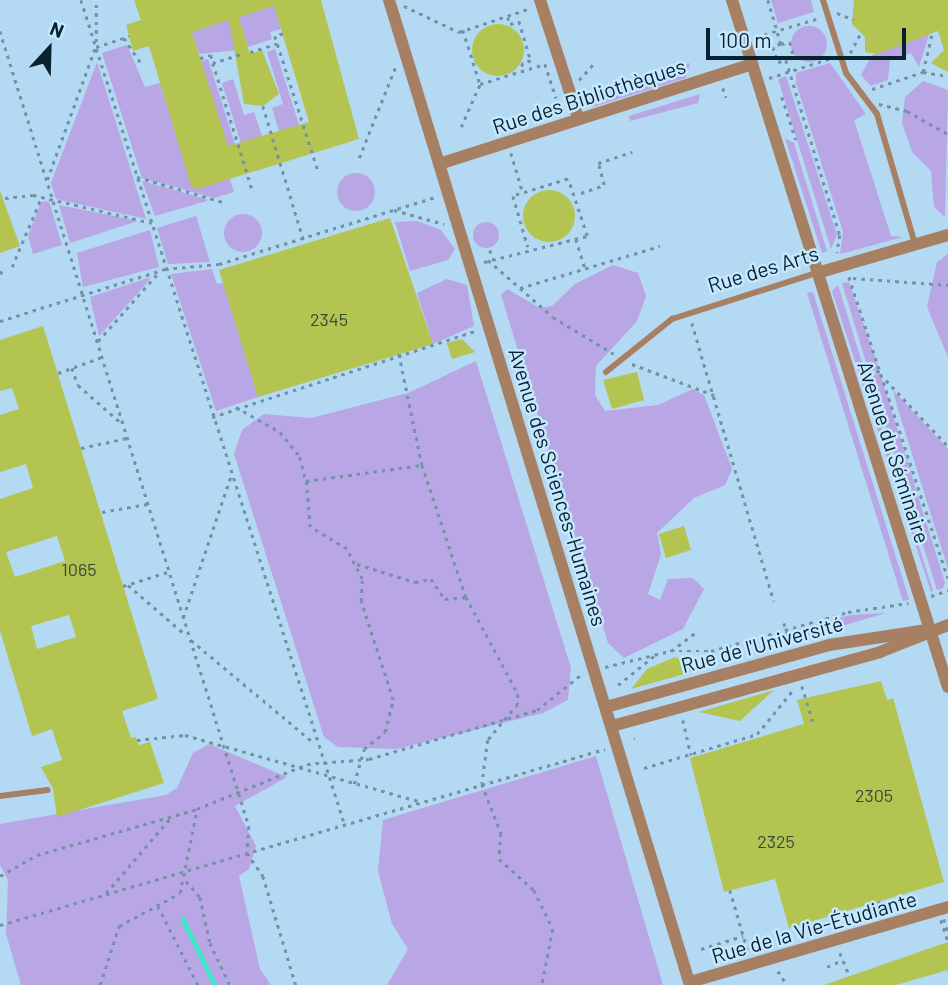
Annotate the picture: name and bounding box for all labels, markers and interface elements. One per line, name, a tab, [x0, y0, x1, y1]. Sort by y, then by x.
north arrow	[14, 14, 84, 84]
scale bar	[710, 14, 909, 58]
text: N	[47, 16, 67, 42]
text: 100 m	[719, 27, 772, 52]
street label: Rue des Bibliothèques	[489, 53, 689, 139]
street label: Rue des Arts	[704, 240, 822, 298]
house number: 2345	[310, 308, 348, 330]
street label: Avenue des Sciences-Humaines	[504, 345, 612, 629]
street label: Avenue du Séminaire	[853, 358, 935, 546]
house number: 1065	[62, 558, 96, 580]
street label: Rue de l'Université	[678, 610, 846, 678]
house number: 2305	[855, 784, 893, 806]
house number: 2325	[757, 830, 795, 852]
street label: Rue de la Vie-Étudiante	[708, 886, 920, 968]

